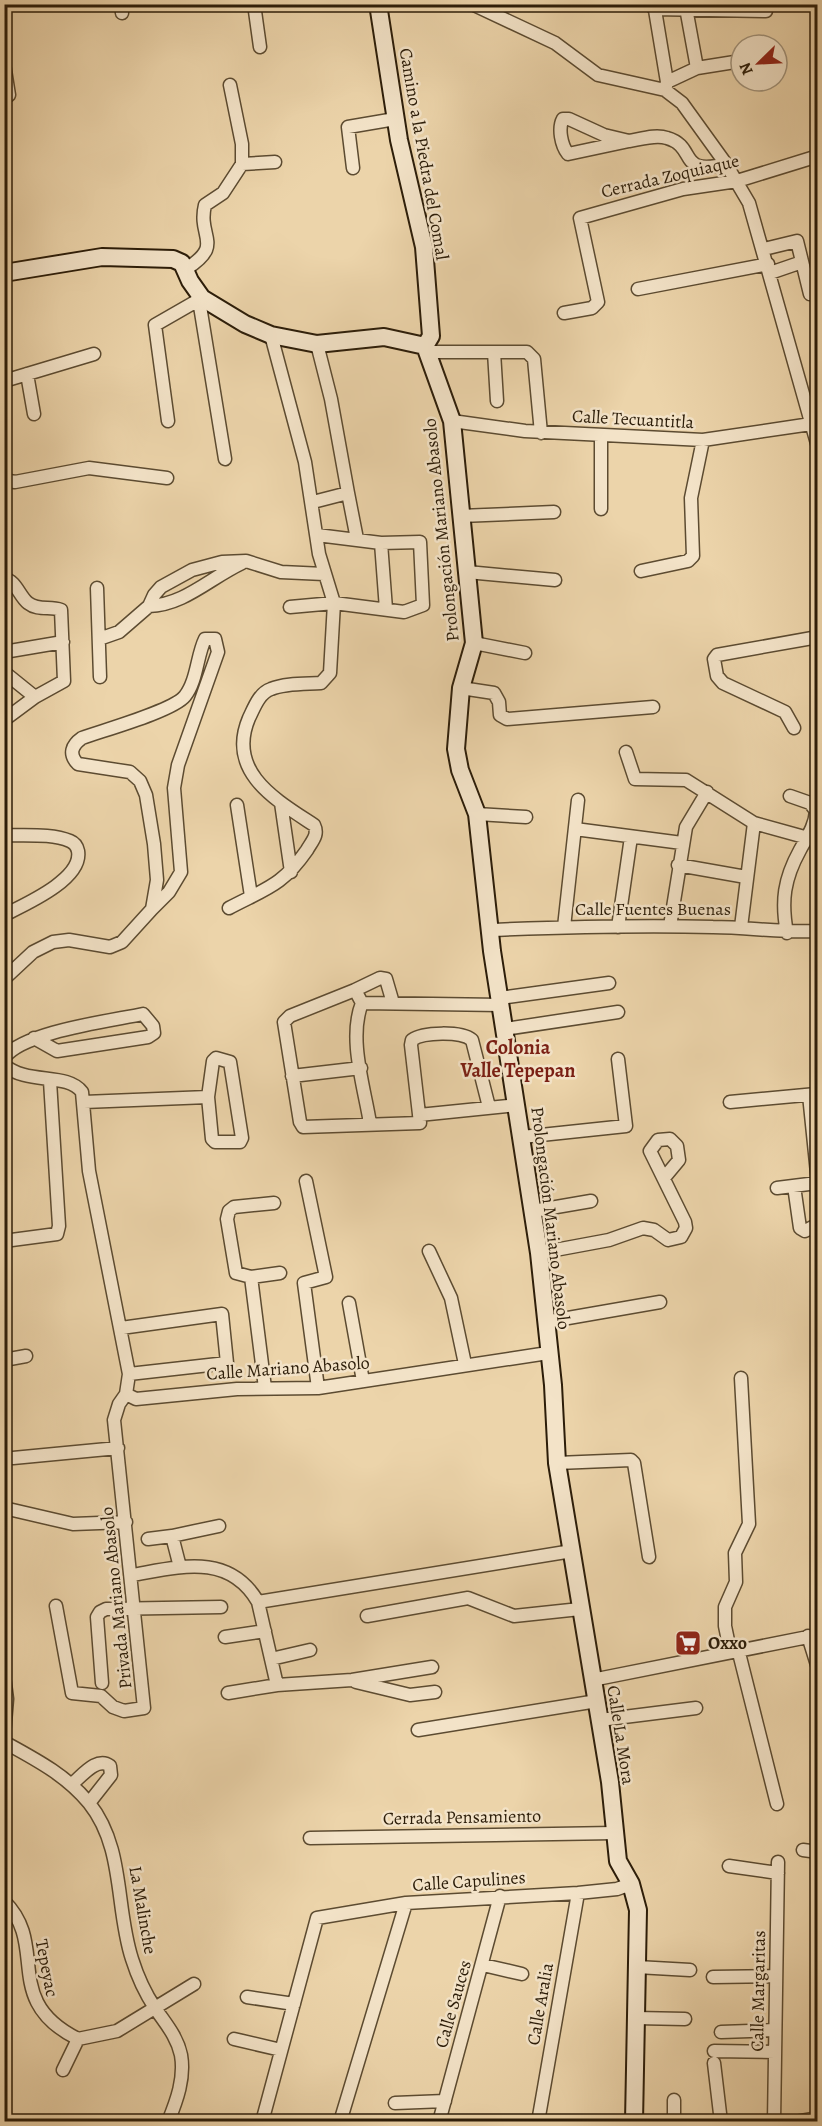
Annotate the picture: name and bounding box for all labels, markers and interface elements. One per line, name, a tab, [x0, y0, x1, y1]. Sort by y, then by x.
north arrow	[729, 33, 789, 93]
street label: Camino a la Piedra del Comal	[394, 46, 455, 263]
text: N	[734, 59, 759, 78]
street label: Cerrada Zoquiaque	[599, 148, 741, 204]
street label: Calle Tecuantitla	[571, 404, 695, 434]
street label: Prolongación Mariano Abasolo	[417, 417, 465, 643]
street label: Calle Fuentes Buenas	[575, 897, 731, 921]
district label: Colonia Valle Tepepan	[459, 1034, 576, 1084]
street label: Prolongación Mariano Abasolo	[525, 1105, 577, 1331]
street label: Calle Mariano Abasolo	[206, 1350, 370, 1386]
street label: Privada Mariano Abasolo	[95, 1506, 137, 1690]
supermarket icon: Oxxo	[673, 1628, 703, 1658]
place label: Oxxo	[708, 1631, 747, 1655]
street label: Calle La Mora	[601, 1684, 641, 1787]
street label: Cerrada Pensamiento	[383, 1804, 541, 1830]
street label: La Malinche	[123, 1864, 163, 1956]
street label: Calle Capulines	[411, 1865, 527, 1897]
street label: Calle Margaritas	[745, 1930, 771, 2052]
street label: Tepeyac	[30, 1937, 64, 1999]
street label: Calle Sauces	[429, 1957, 477, 2051]
street label: Calle Aralia	[521, 1960, 559, 2047]

